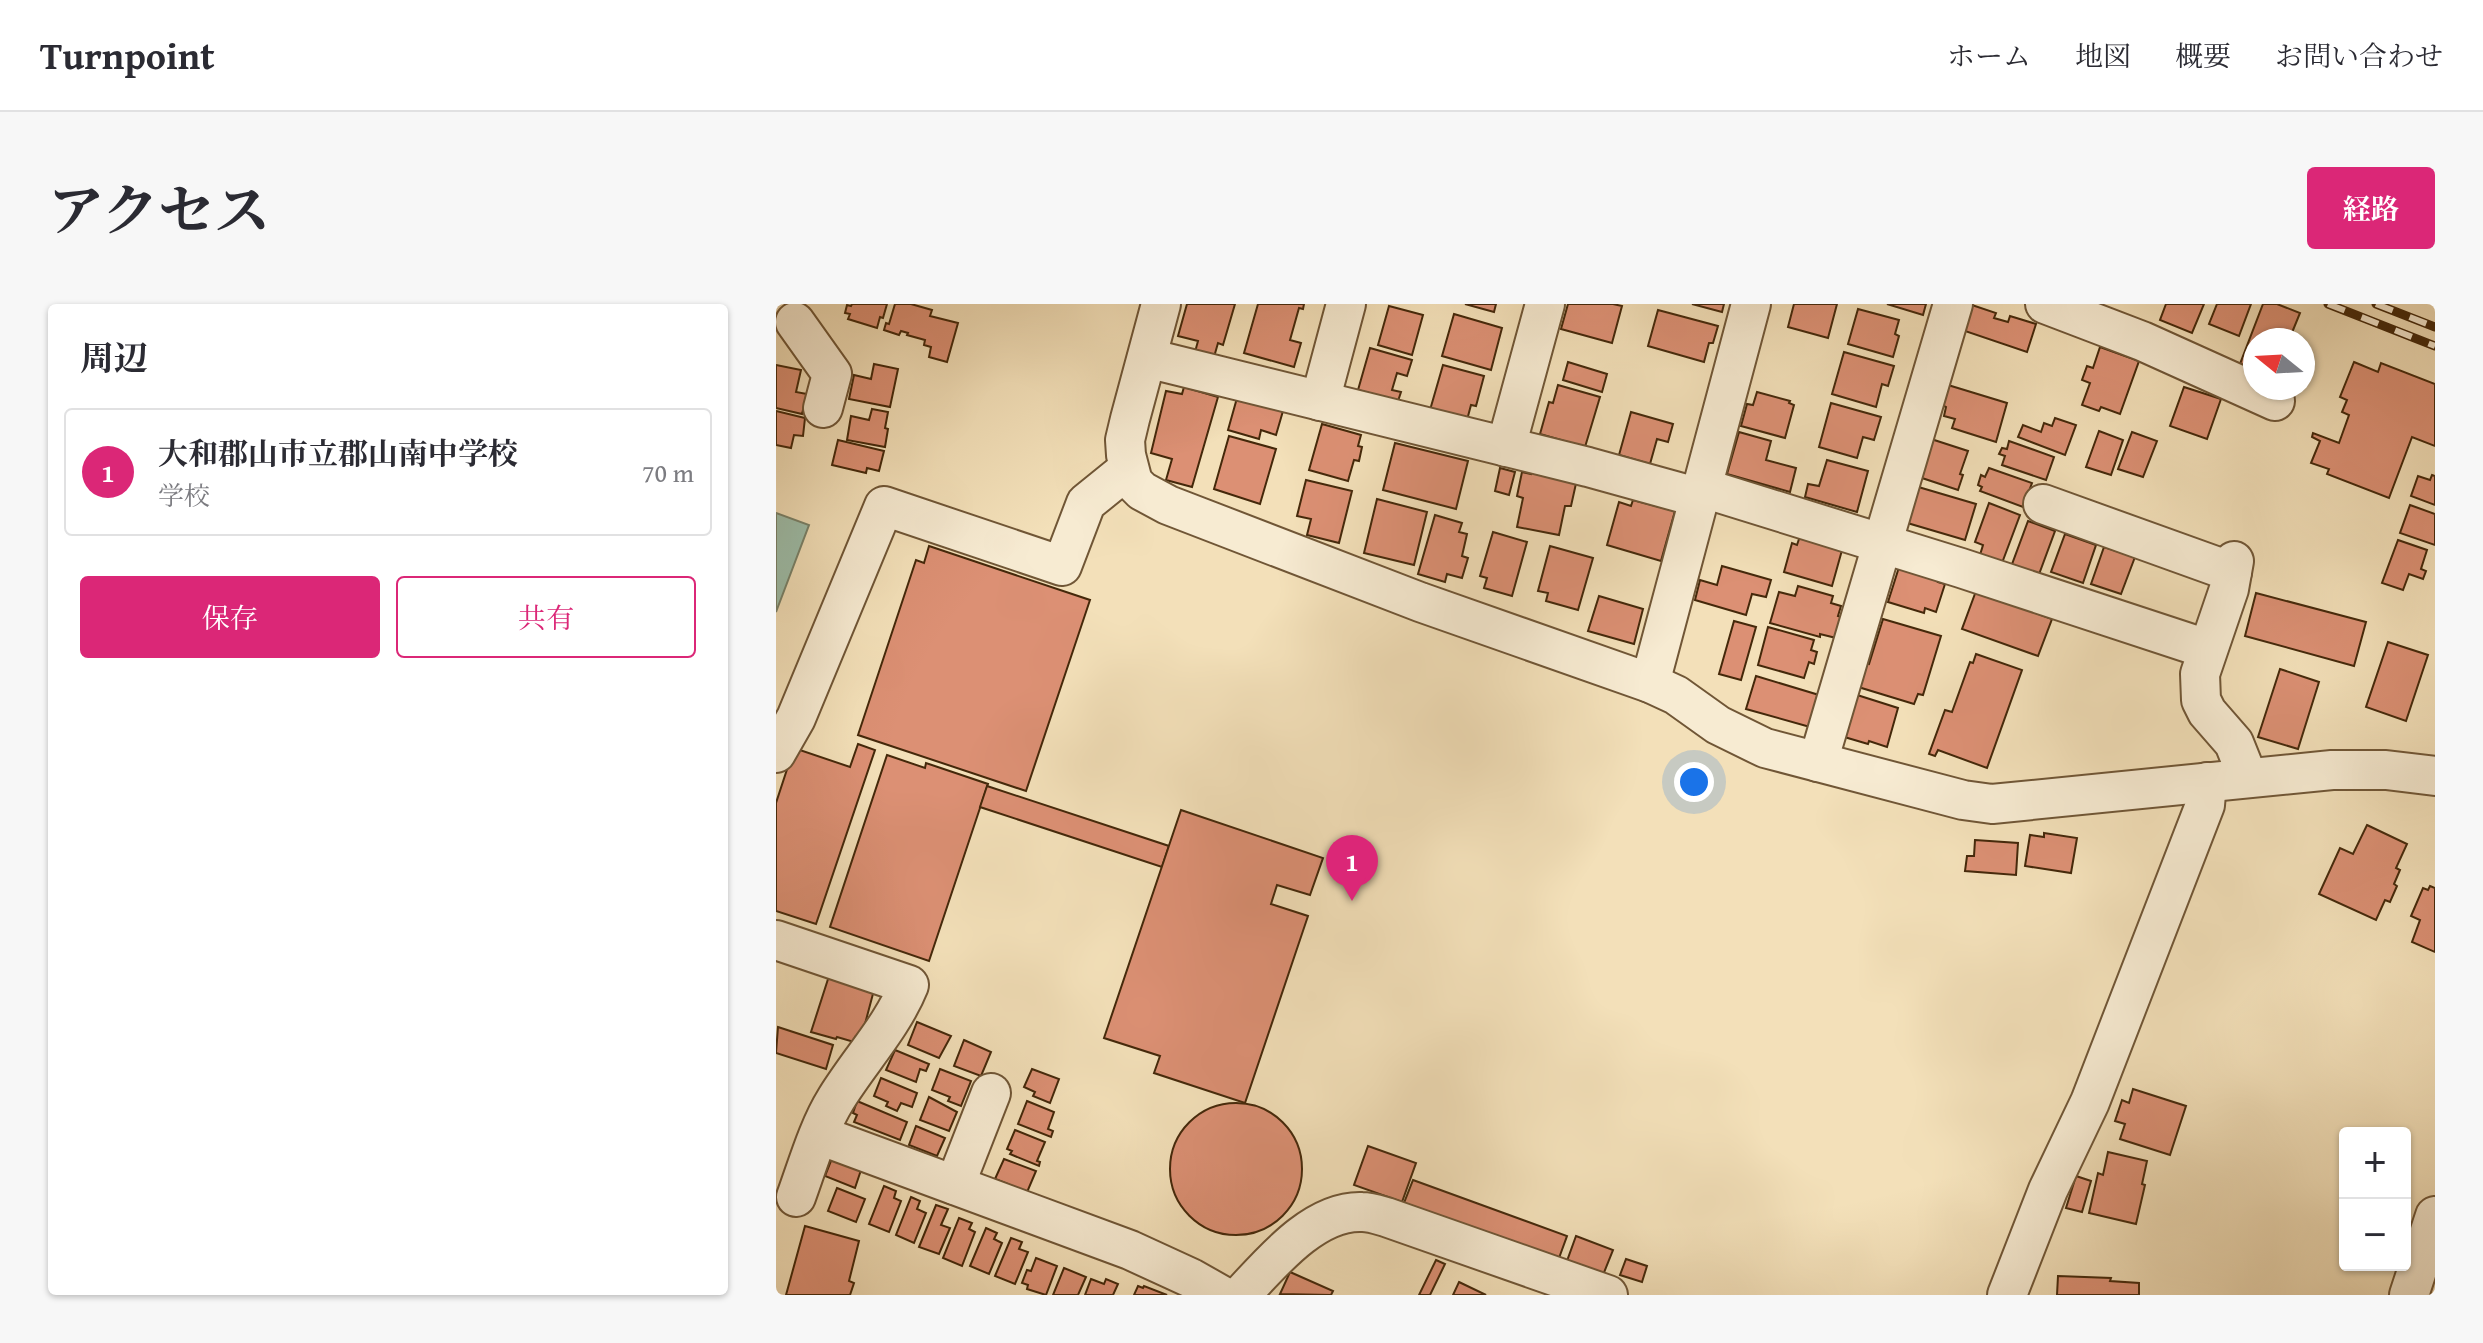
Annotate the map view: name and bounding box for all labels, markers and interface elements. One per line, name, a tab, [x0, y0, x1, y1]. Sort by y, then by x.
text: Turnpoint	[40, 27, 215, 83]
text: ホーム	[1947, 35, 2031, 76]
text: 地図	[2075, 35, 2131, 76]
text: 概要	[2175, 35, 2231, 76]
text: お問い合わせ	[2275, 35, 2443, 76]
button: 経路	[2307, 167, 2435, 249]
text: アクセス	[48, 168, 270, 251]
north arrow	[2243, 328, 2315, 400]
text: 周辺	[80, 333, 148, 382]
text: 大和郡山市立郡山南中学校	[158, 431, 518, 475]
text: 1	[101, 453, 115, 492]
text: 70 m	[642, 453, 694, 492]
text: 学校	[158, 476, 210, 515]
button: 保存	[80, 576, 380, 658]
button: 共有	[396, 576, 696, 658]
your location	[1674, 762, 1714, 802]
pin: 1	[1326, 835, 1378, 901]
map controls	[2339, 1127, 2411, 1271]
button: +	[2339, 1127, 2411, 1199]
button: −	[2339, 1199, 2411, 1271]

